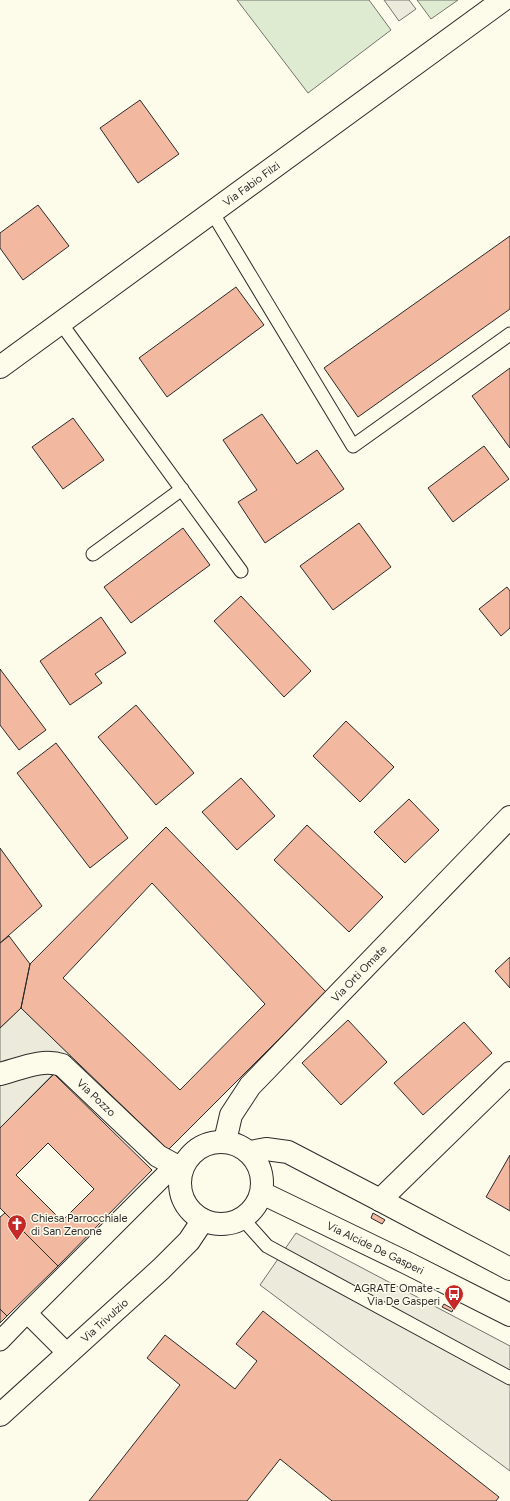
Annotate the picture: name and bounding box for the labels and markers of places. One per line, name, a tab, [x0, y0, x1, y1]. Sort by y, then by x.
place label: Chiesa Parrocchiale di San Zenone	[31, 1212, 127, 1238]
church icon: Chiesa Parrocchiale di San Zenone	[6, 1213, 28, 1241]
place label: AGRATE Omate - Via De Gasperi	[354, 1282, 440, 1308]
bus stop icon: AGRATE Omate - Via De Gasperi	[443, 1283, 465, 1311]

